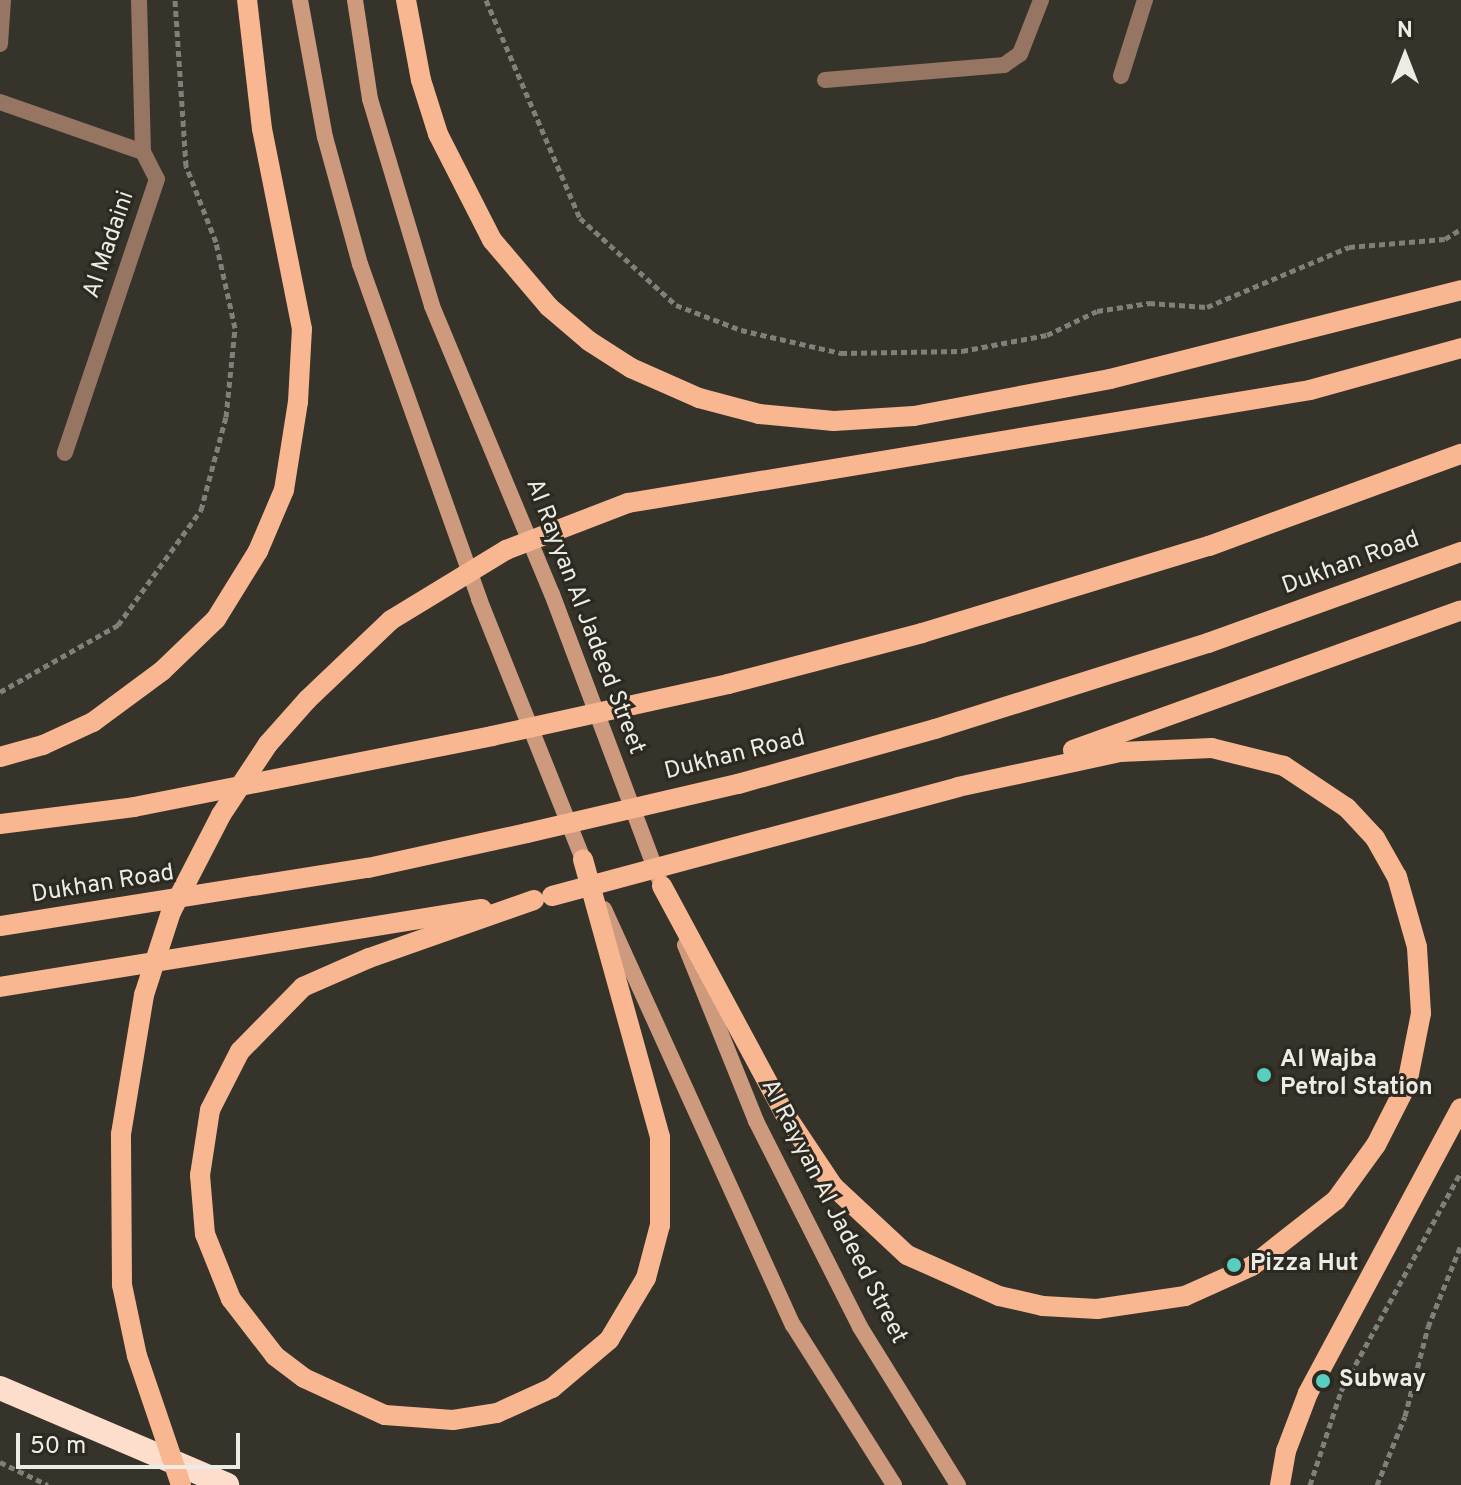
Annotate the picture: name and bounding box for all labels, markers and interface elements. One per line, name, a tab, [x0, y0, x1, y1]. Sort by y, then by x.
north arrow	[1365, 16, 1445, 96]
text: N	[1397, 18, 1413, 45]
street label: Al Madaini	[78, 188, 142, 302]
street label: Al Rayyan Al Jadeed Street	[518, 475, 650, 759]
street label: Dukhan Road	[1278, 526, 1424, 602]
street label: Dukhan Road	[662, 725, 808, 787]
street label: Dukhan Road	[30, 860, 176, 910]
place label: Al Wajba Petrol Station	[1280, 1047, 1433, 1103]
marker: Al Wajba Petrol Station	[1255, 1066, 1273, 1084]
street label: Al Rayyan Al Jadeed Street	[753, 1075, 913, 1349]
place label: Pizza Hut	[1250, 1251, 1359, 1279]
marker: Pizza Hut	[1225, 1256, 1243, 1274]
place label: Subway	[1339, 1367, 1426, 1395]
marker: Subway	[1314, 1372, 1332, 1390]
scale bar	[20, 1417, 244, 1467]
text: 50 m	[30, 1432, 86, 1462]

